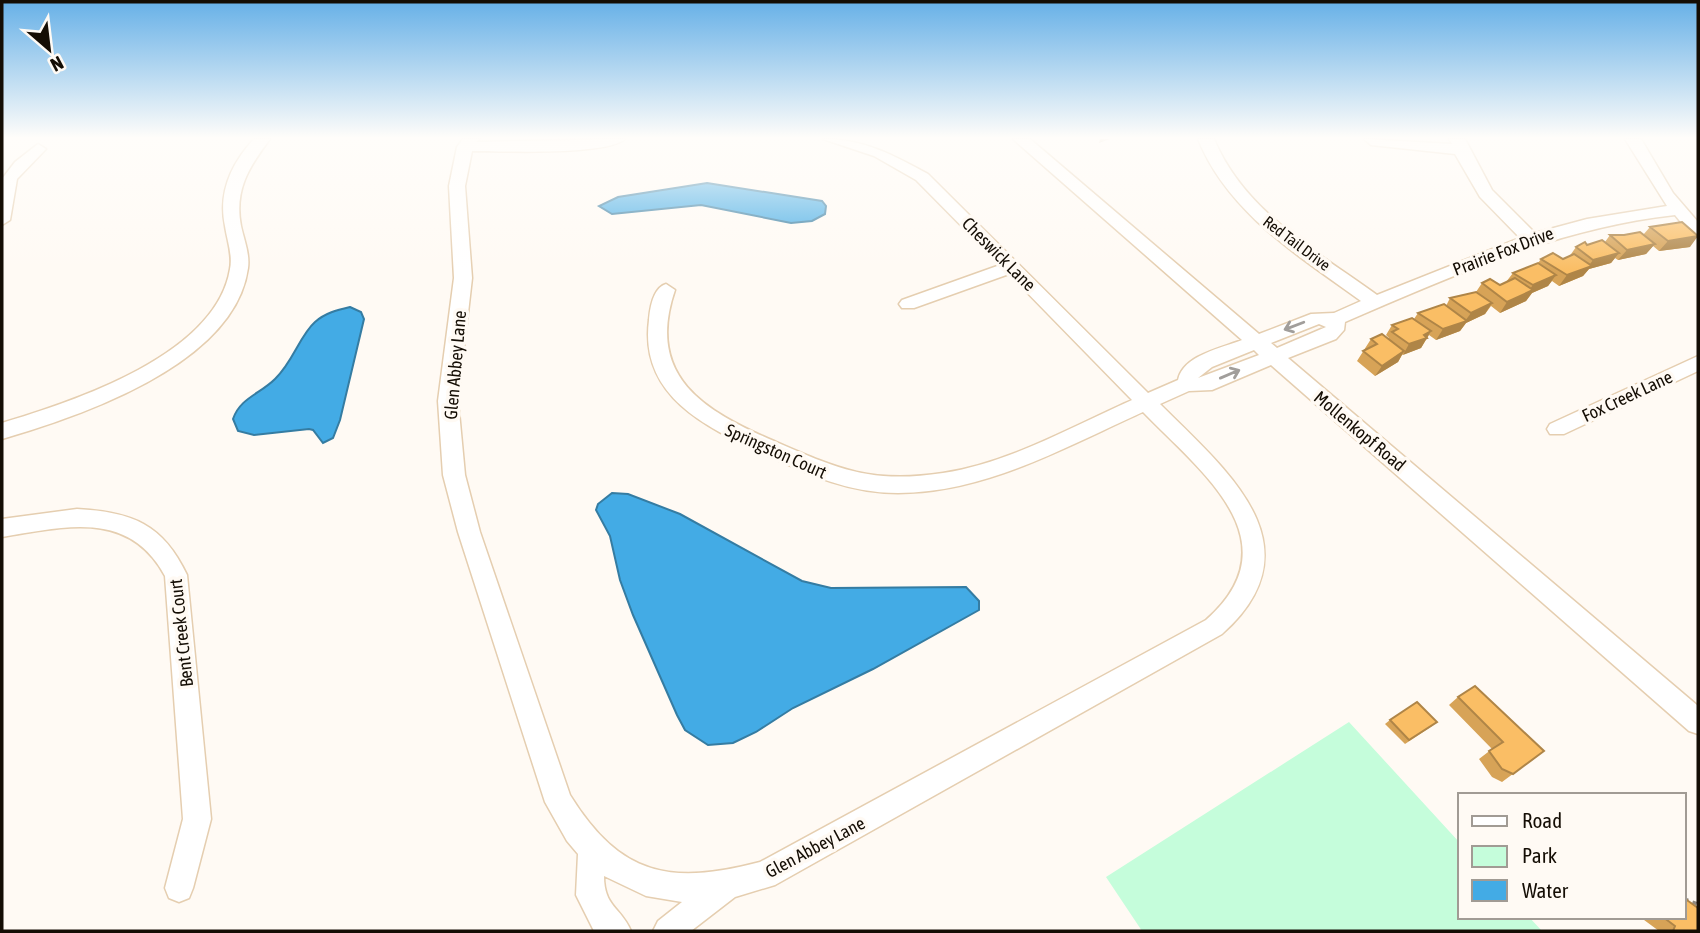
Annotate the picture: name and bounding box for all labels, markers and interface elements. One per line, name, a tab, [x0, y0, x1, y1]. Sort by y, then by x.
north arrow	[14, 14, 84, 84]
text: N	[47, 52, 67, 76]
street label: Red Tail Drive	[1260, 212, 1334, 274]
street label: Cheswick Lane	[958, 213, 1040, 295]
street label: Prairie Fox Drive	[1450, 222, 1556, 280]
street label: Glen Abbey Lane	[440, 310, 470, 420]
one-way arrow	[1284, 321, 1306, 333]
street label: Fox Creek Lane	[1579, 366, 1675, 426]
one-way arrow	[1219, 367, 1241, 380]
street label: Mollenkopf Road	[1310, 387, 1410, 475]
street label: Springston Court	[722, 419, 830, 483]
street label: Bent Creek Court	[165, 578, 197, 688]
legend	[1458, 793, 1686, 919]
text: Road	[1522, 808, 1562, 832]
street label: Glen Abbey Lane	[762, 812, 868, 882]
text: Park	[1522, 843, 1557, 867]
text: Water	[1522, 878, 1569, 902]

